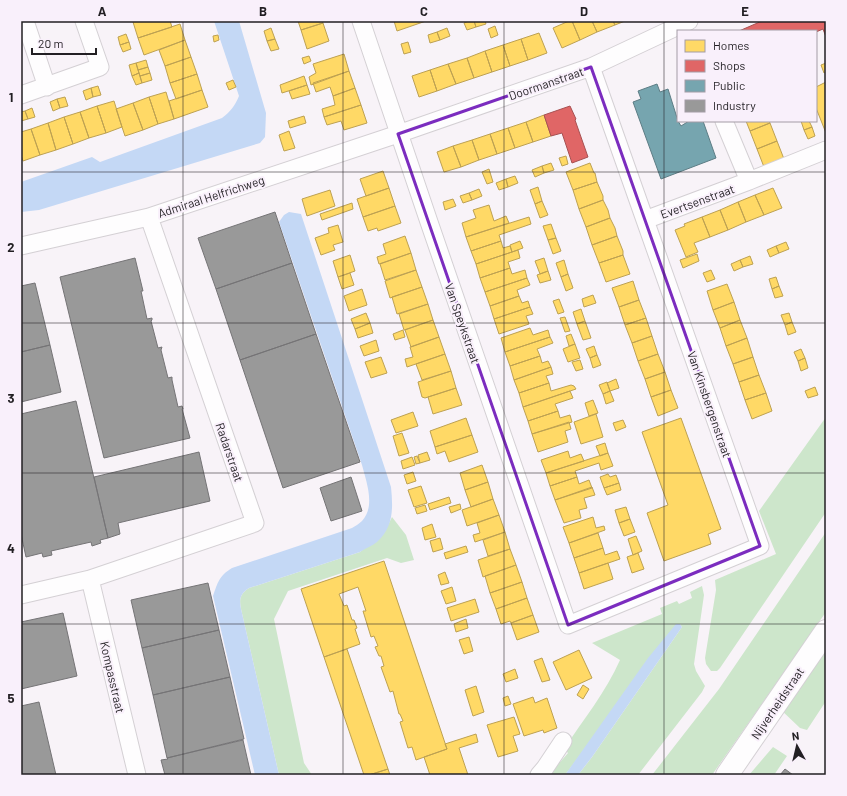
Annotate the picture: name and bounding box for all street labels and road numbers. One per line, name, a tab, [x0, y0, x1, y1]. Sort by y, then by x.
street label: Doormanstraat	[507, 64, 585, 102]
street label: Admiraal Helfrichweg	[156, 172, 266, 220]
street label: Evertsenstraat	[658, 181, 736, 221]
street label: Van Speykstraat	[443, 281, 483, 365]
street label: Van Kinsbergenstraat	[685, 349, 735, 459]
street label: Radarstraat	[213, 421, 247, 483]
street label: Kompasstraat	[98, 640, 128, 714]
street label: Nijverheidstraat	[748, 664, 806, 742]

